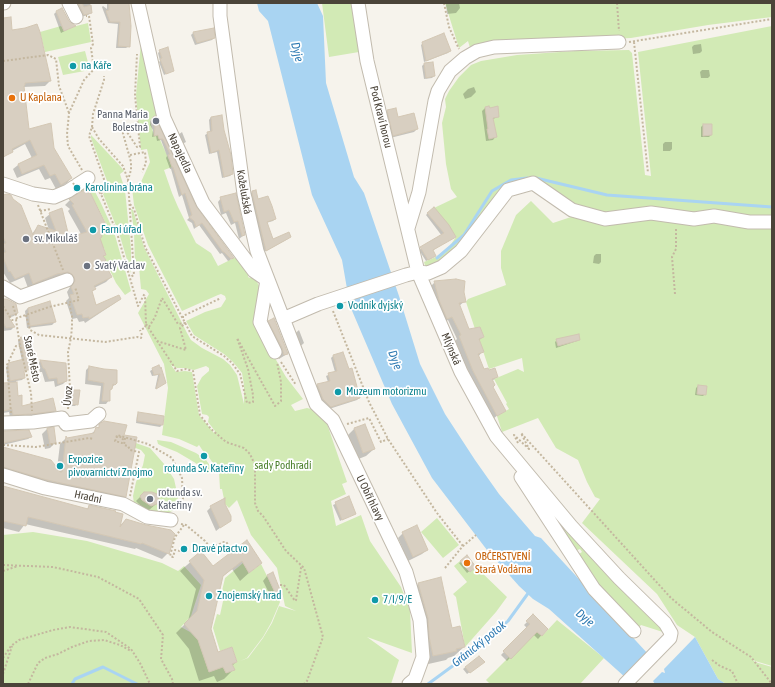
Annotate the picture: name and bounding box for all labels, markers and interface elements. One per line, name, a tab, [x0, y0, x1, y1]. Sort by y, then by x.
water label: Dyje	[288, 41, 306, 63]
place label: na Káře	[81, 59, 111, 73]
marker: na Káře	[68, 61, 78, 71]
street label: Pod Kraví horou	[367, 85, 395, 149]
place label: U Kaplana	[20, 91, 62, 105]
marker: U Kaplana	[7, 93, 17, 103]
place label: Panna Maria Bolestná	[97, 108, 148, 134]
marker: Panna Maria Bolestná	[151, 116, 161, 126]
street label: Napajedla	[165, 131, 195, 175]
street label: Koželužská	[234, 169, 254, 215]
place label: Karolínina brána	[85, 181, 153, 195]
marker: Karolínina brána	[72, 183, 82, 193]
place label: Farní úřad	[101, 223, 142, 237]
marker: Farní úřad	[88, 225, 98, 235]
place label: sv. Mikuláš	[34, 232, 78, 246]
marker: sv. Mikuláš	[21, 234, 31, 244]
place label: Svatý Václav	[95, 259, 145, 273]
marker: Svatý Václav	[82, 261, 92, 271]
place label: Vodník dyjský	[348, 299, 403, 313]
marker: Vodník dyjský	[335, 301, 345, 311]
street label: Mlýnská	[438, 331, 464, 367]
street label: Staré Město	[21, 335, 43, 383]
water label: Dyje	[385, 348, 405, 372]
street label: Úvoz	[61, 385, 75, 407]
place label: Muzeum motorizmu	[346, 385, 427, 399]
marker: Muzeum motorizmu	[333, 387, 343, 397]
marker: rotunda Sv. Kateřiny	[199, 451, 209, 461]
place label: Expozice pivovarnictví Znojmo	[68, 453, 153, 479]
park label: sady Podhradí	[254, 459, 312, 473]
marker: Expozice pivovarnictví Znojmo	[55, 461, 65, 471]
place label: rotunda Sv. Kateřiny	[164, 462, 244, 476]
street label: U Obří hlavy	[353, 473, 387, 523]
place label: rotunda sv. Kateřiny	[158, 486, 202, 512]
street label: Hradní	[73, 488, 103, 506]
marker: rotunda sv. Kateřiny	[145, 494, 155, 504]
place label: Dravé ptactvo	[192, 542, 248, 556]
marker: Dravé ptactvo	[179, 544, 189, 554]
place label: OBČERSTVENÍ Stará Vodárna	[475, 550, 532, 576]
marker: OBČERSTVENÍ Stará Vodárna	[462, 558, 472, 568]
place label: Znojemský hrad	[217, 589, 281, 603]
marker: Znojemský hrad	[204, 591, 214, 601]
place label: 7/I/9/E	[383, 593, 412, 607]
marker: 7/I/9/E	[370, 595, 380, 605]
water label: Dyje	[573, 606, 597, 630]
water label: Gránický potok	[449, 618, 509, 670]

